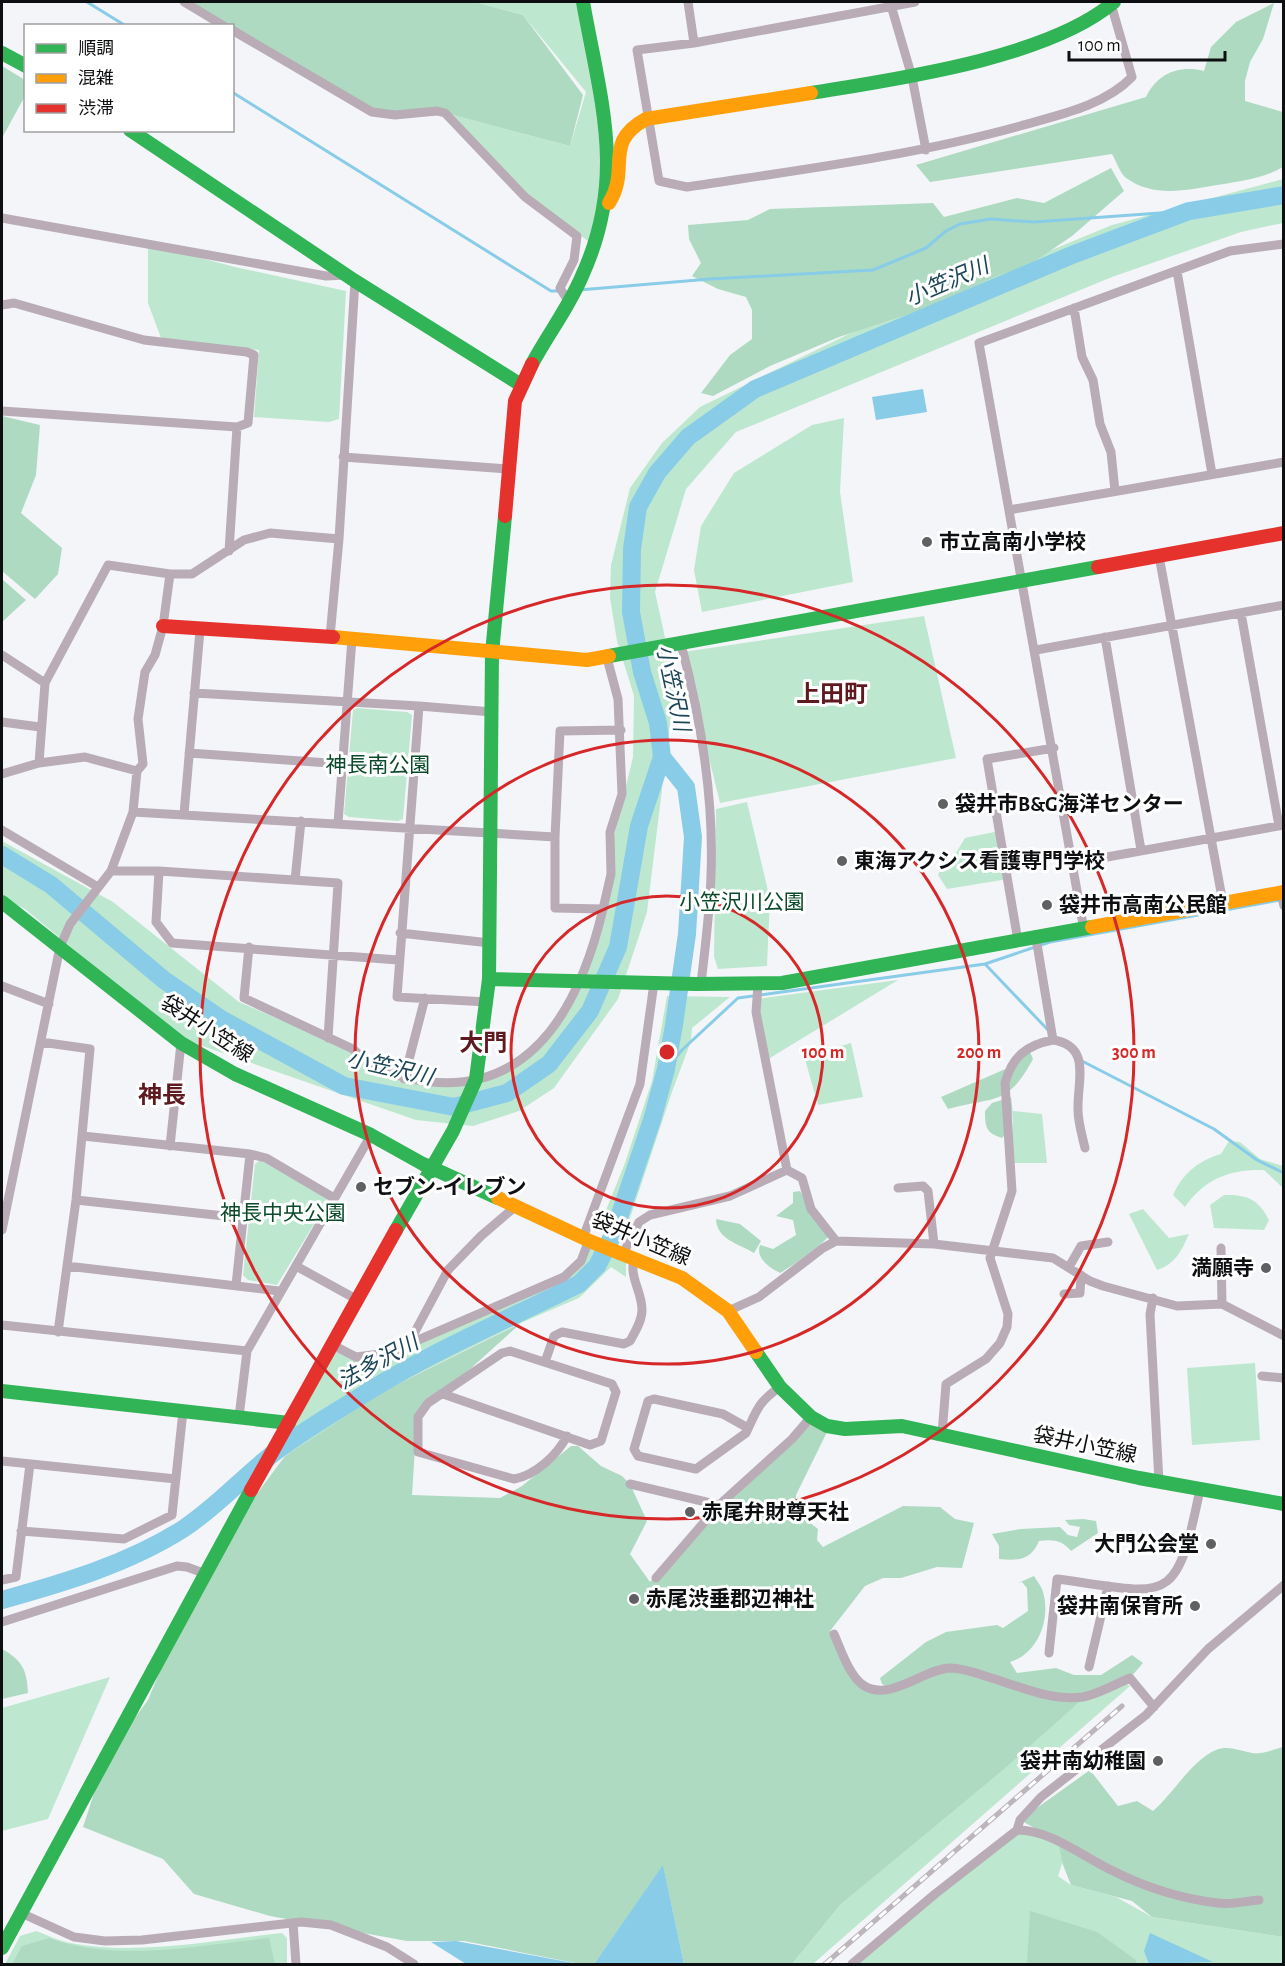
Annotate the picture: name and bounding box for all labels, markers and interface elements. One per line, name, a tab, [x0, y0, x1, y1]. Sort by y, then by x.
legend	[24, 24, 234, 132]
scale bar	[1069, 24, 1225, 62]
text: 100 m	[1078, 37, 1121, 55]
text: 順調	[78, 40, 114, 58]
text: 混雑	[78, 68, 114, 88]
text: 渋滞	[78, 99, 114, 118]
water label: 小笠沢川	[902, 253, 994, 309]
place label: 市立高南小学校	[939, 531, 1086, 553]
marker: 市立高南小学校	[920, 535, 934, 549]
water label: 小笠沢川	[653, 642, 694, 735]
district label: 上田町	[796, 682, 868, 707]
park label: 神長南公園	[326, 754, 431, 776]
place label: 袋井市B&G海洋センター	[955, 792, 1184, 815]
marker: 袋井市B&G海洋センター	[936, 797, 950, 811]
place label: 東海アクシス看護専門学校	[854, 850, 1105, 872]
marker: 東海アクシス看護専門学校	[835, 854, 849, 868]
park label: 小笠沢川公園	[679, 891, 805, 913]
place label: 袋井市高南公民館	[1059, 893, 1227, 916]
marker: 袋井市高南公民館	[1040, 898, 1054, 912]
street label: 袋井小笠線	[157, 991, 257, 1066]
district label: 大門	[459, 1030, 507, 1056]
centre of rings	[657, 1042, 677, 1062]
text: 100 m	[802, 1044, 844, 1062]
text: 200 m	[957, 1044, 1001, 1062]
text: 300 m	[1112, 1044, 1156, 1062]
water label: 小笠沢川	[345, 1046, 438, 1089]
district label: 神長	[138, 1082, 186, 1108]
place label: セブン-イレブン	[373, 1175, 526, 1198]
marker: セブン-イレブン	[354, 1180, 368, 1194]
park label: 神長中央公園	[220, 1202, 346, 1224]
street label: 袋井小笠線	[589, 1208, 694, 1269]
place label: 満願寺	[1191, 1257, 1254, 1279]
marker: 満願寺	[1259, 1261, 1273, 1275]
water label: 法多沢川	[334, 1329, 424, 1393]
street label: 袋井小笠線	[1031, 1423, 1139, 1466]
place label: 赤尾弁財尊天社	[702, 1500, 849, 1523]
marker: 赤尾弁財尊天社	[683, 1505, 697, 1519]
place label: 大門公会堂	[1094, 1533, 1199, 1555]
marker: 大門公会堂	[1204, 1537, 1218, 1551]
place label: 赤尾渋垂郡辺神社	[646, 1587, 814, 1610]
marker: 赤尾渋垂郡辺神社	[627, 1592, 641, 1606]
place label: 袋井南保育所	[1057, 1594, 1183, 1617]
marker: 袋井南保育所	[1188, 1599, 1202, 1613]
place label: 袋井南幼稚園	[1020, 1749, 1146, 1772]
marker: 袋井南幼稚園	[1151, 1754, 1165, 1768]

